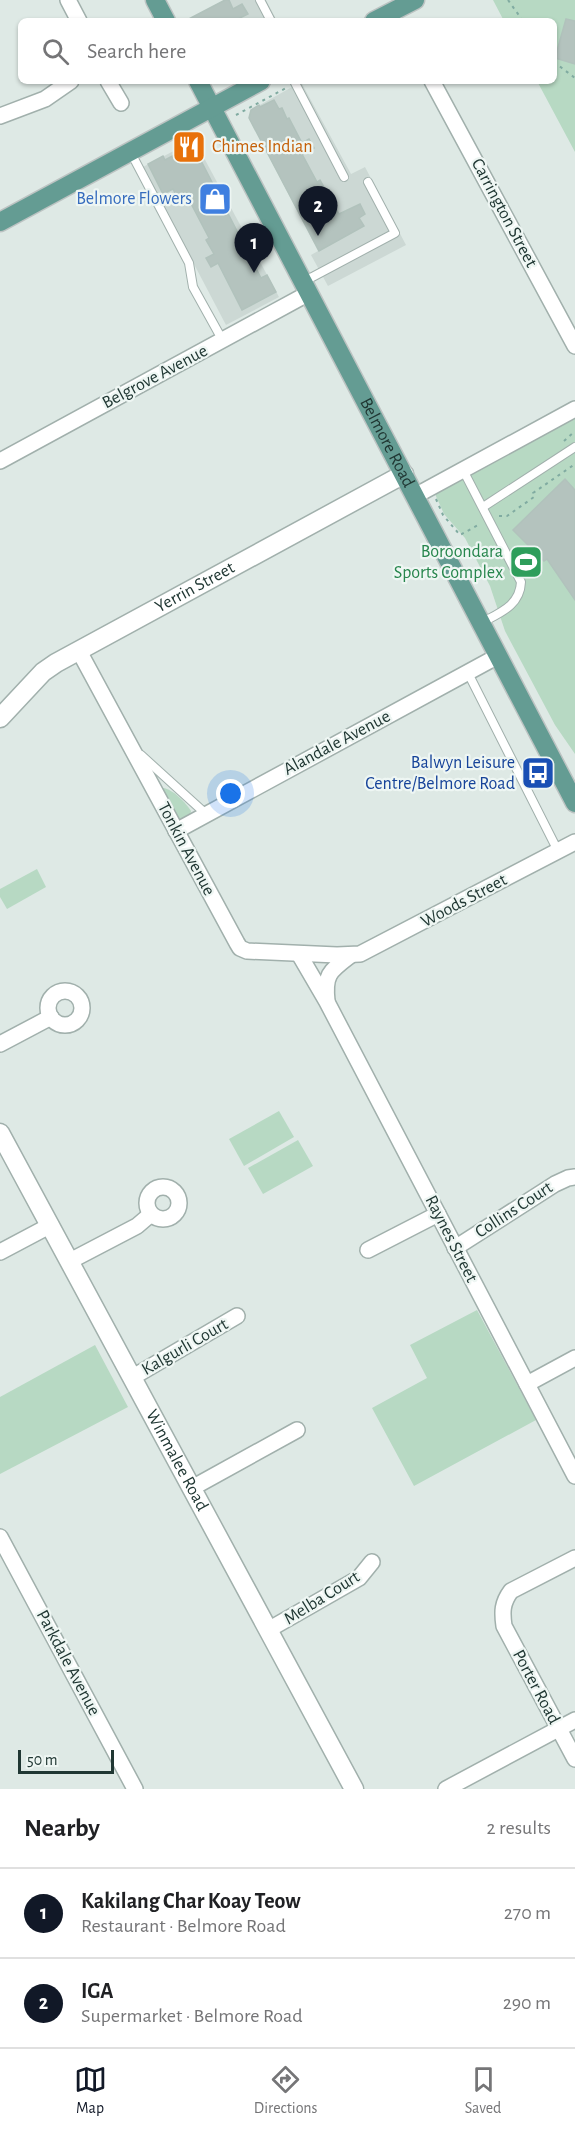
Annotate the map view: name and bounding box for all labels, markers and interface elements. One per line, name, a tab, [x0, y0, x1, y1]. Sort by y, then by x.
search box	[18, 18, 557, 84]
icon: search	[39, 35, 72, 68]
text: Search here	[87, 40, 186, 62]
restaurant icon: Chimes Indian	[171, 129, 207, 165]
place label: Chimes Indian	[212, 138, 312, 156]
street label: Carrington Street	[468, 156, 540, 271]
shop icon: Belmore Flowers	[197, 181, 233, 217]
pin: 2	[298, 186, 338, 236]
place label: Belmore Flowers	[76, 190, 192, 208]
pin: 1	[234, 224, 274, 273]
street label: Belgrove Avenue	[99, 342, 211, 412]
street label: Belmore Road	[356, 395, 418, 490]
place label: Boroondara Sports Complex	[394, 543, 503, 582]
sports icon: Boroondara Sports Complex	[508, 544, 544, 580]
street label: Yerrin Street	[152, 559, 238, 616]
street label: Alandale Avenue	[281, 707, 393, 779]
place label: Balwyn Leisure Centre/Belmore Road	[365, 754, 515, 793]
bus stop icon: Balwyn Leisure Centre/Belmore Road	[520, 755, 556, 791]
your location	[216, 779, 245, 808]
street label: Tonkin Avenue	[154, 799, 218, 899]
street label: Woods Street	[418, 871, 510, 931]
street label: Collins Court	[472, 1178, 556, 1242]
street label: Raynes Street	[421, 1193, 481, 1286]
street label: Kalgurli Court	[139, 1315, 231, 1379]
street label: Winmalee Road	[142, 1407, 211, 1514]
street label: Melba Court	[281, 1568, 363, 1628]
street label: Parkdale Avenue	[33, 1607, 103, 1719]
street label: Porter Road	[509, 1647, 563, 1727]
scale bar	[18, 1747, 114, 1774]
text: 50 m	[27, 1752, 58, 1768]
text: Nearby	[24, 1815, 100, 1841]
text: 2 results	[487, 1818, 551, 1838]
text: Kakilang Char Koay Teow	[81, 1890, 301, 1912]
text: 1	[40, 1903, 47, 1923]
text: 270 m	[504, 1903, 551, 1923]
text: Restaurant · Belmore Road	[81, 1916, 286, 1936]
text: IGA	[81, 1980, 113, 2002]
text: 2	[39, 1993, 48, 2013]
text: 290 m	[503, 1993, 551, 2013]
text: Supermarket · Belmore Road	[81, 2006, 303, 2026]
tab: Map	[74, 2063, 107, 2118]
tab: Directions	[254, 2063, 318, 2118]
tab: Saved	[465, 2063, 501, 2118]

